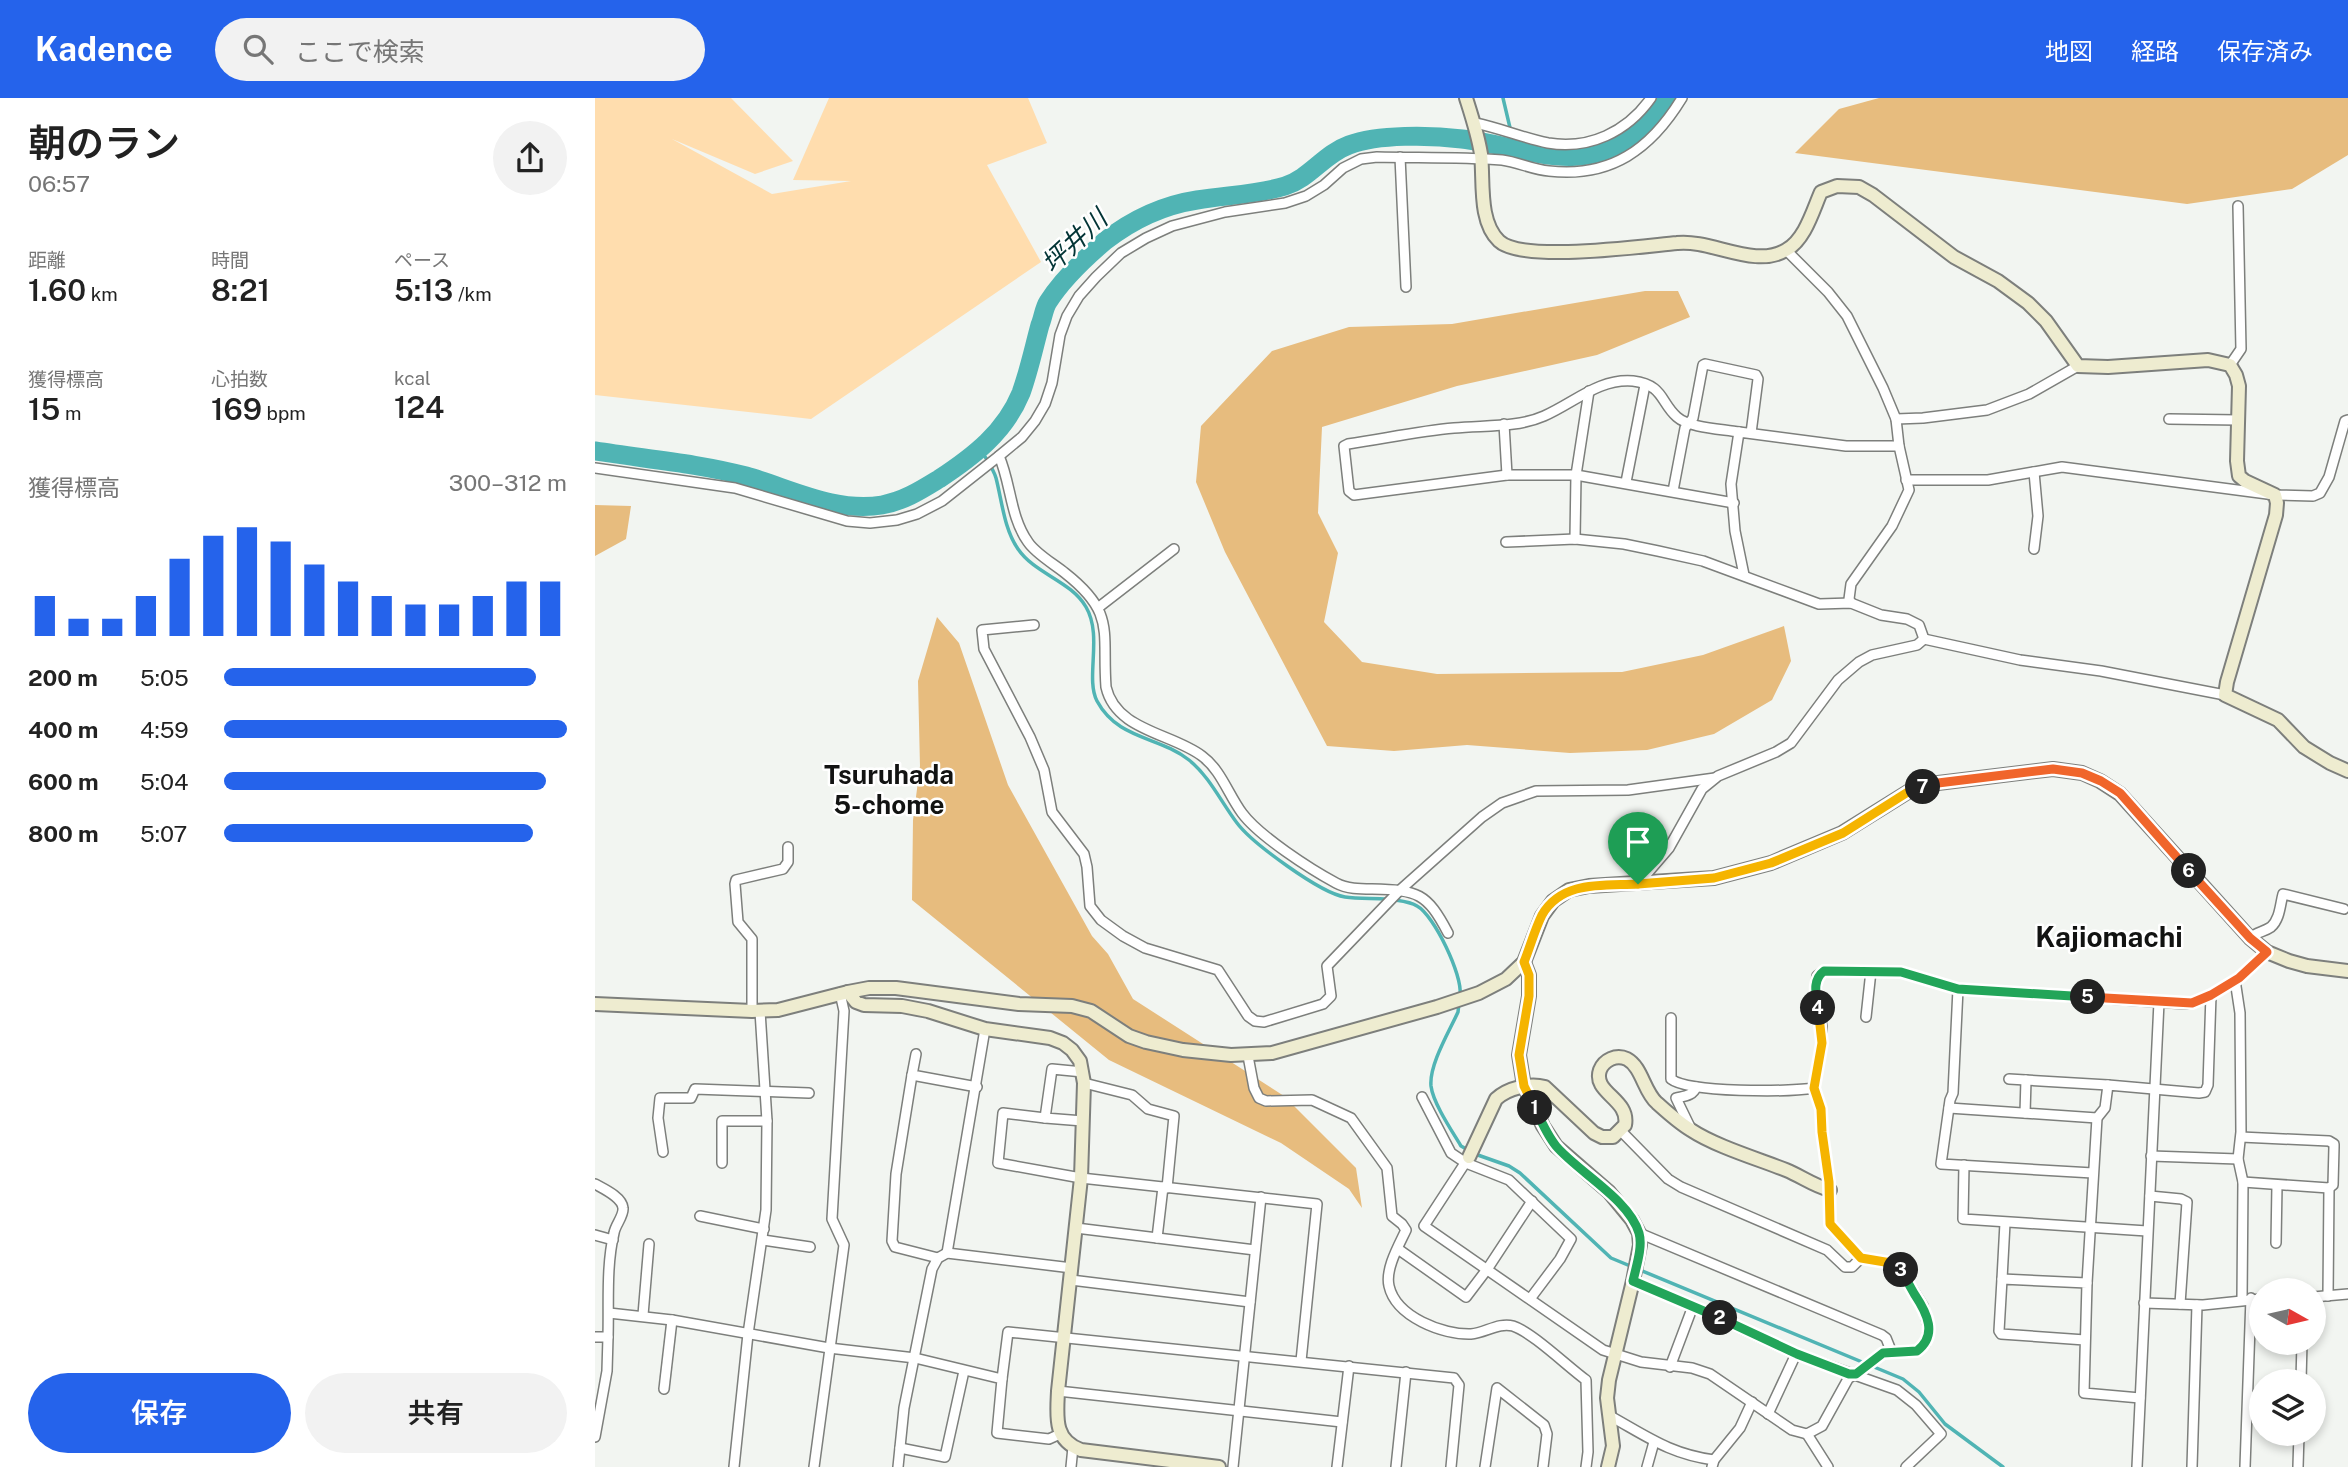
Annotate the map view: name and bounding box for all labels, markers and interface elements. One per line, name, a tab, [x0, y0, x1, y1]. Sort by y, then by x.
search box	[215, 18, 705, 81]
text: Kadence	[35, 30, 173, 68]
icon: search	[239, 30, 277, 68]
text: ここで検索	[295, 36, 425, 67]
text: 地図	[2045, 37, 2093, 65]
text: 経路	[2131, 37, 2179, 65]
text: 保存済み	[2217, 37, 2313, 65]
text: 朝のラン	[28, 121, 180, 166]
button: share	[493, 121, 567, 195]
text: 06:57	[28, 170, 90, 197]
water label: 坪井川	[1035, 201, 1115, 279]
text: 距離	[28, 249, 66, 271]
text: 時間	[211, 249, 249, 271]
text: ペース	[394, 249, 450, 271]
text: 1.60	[28, 272, 86, 308]
text: 8:21	[211, 272, 270, 308]
text: 5:13	[394, 272, 453, 308]
text: km	[86, 283, 118, 305]
text: /km	[453, 283, 492, 305]
text: kcal	[394, 367, 431, 389]
text: 獲得標高	[28, 368, 104, 390]
text: 心拍数	[211, 368, 268, 390]
text: 124	[394, 389, 444, 425]
text: 15	[28, 391, 60, 427]
text: 169	[211, 391, 262, 427]
text: m	[60, 402, 81, 424]
text: bpm	[262, 402, 306, 424]
text: 300–312 m	[449, 469, 567, 496]
text: 獲得標高	[28, 474, 120, 501]
text: 200 m	[28, 664, 98, 691]
text: 5:05	[140, 664, 189, 691]
text: 400 m	[28, 716, 98, 743]
text: 4:59	[140, 716, 189, 743]
district label: Tsuruhada 5-chome	[824, 759, 954, 820]
text: 600 m	[28, 768, 98, 795]
text: 5:04	[140, 768, 188, 795]
pin: 7	[1905, 770, 1941, 804]
text: 7	[1917, 775, 1928, 797]
pin	[1608, 812, 1668, 884]
text: 800 m	[28, 820, 99, 847]
text: 5:07	[140, 820, 187, 847]
icon: arrive	[1619, 823, 1657, 861]
pin: 6	[2171, 854, 2207, 888]
text: 6	[2182, 859, 2195, 881]
district label: Kajiomachi	[2035, 920, 2183, 953]
pin: 5	[2071, 979, 2105, 1014]
text: 5	[2081, 985, 2094, 1007]
pin: 4	[1801, 990, 1835, 1026]
text: 4	[1811, 996, 1824, 1018]
pin: 1	[1517, 1090, 1553, 1126]
text: 1	[1530, 1096, 1539, 1118]
pin: 3	[1883, 1252, 1919, 1288]
text: 3	[1894, 1258, 1907, 1280]
north arrow	[2249, 1278, 2326, 1354]
map controls	[2249, 1278, 2326, 1446]
pin: 2	[1703, 1300, 1737, 1336]
text: 2	[1713, 1306, 1726, 1328]
button: layers	[2249, 1369, 2326, 1446]
button: 保存	[28, 1373, 291, 1453]
button: 共有	[305, 1373, 567, 1453]

